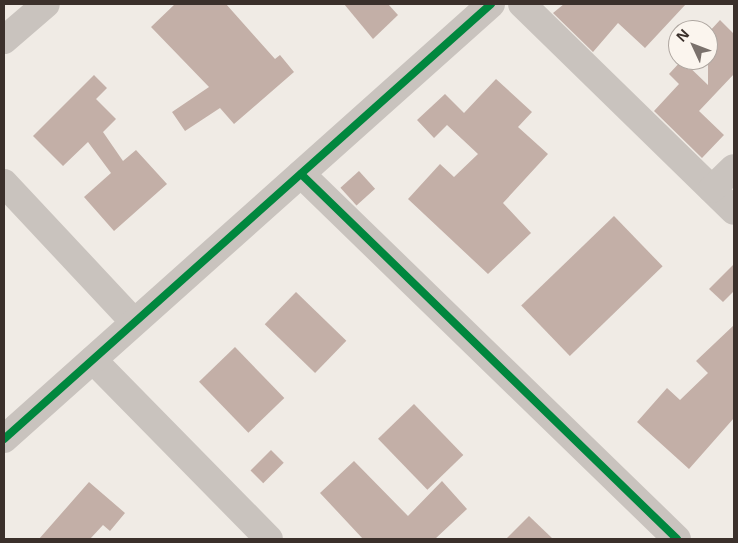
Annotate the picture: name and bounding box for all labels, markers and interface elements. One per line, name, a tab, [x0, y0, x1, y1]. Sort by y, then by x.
north arrow	[668, 20, 718, 70]
text: N	[672, 24, 693, 46]

